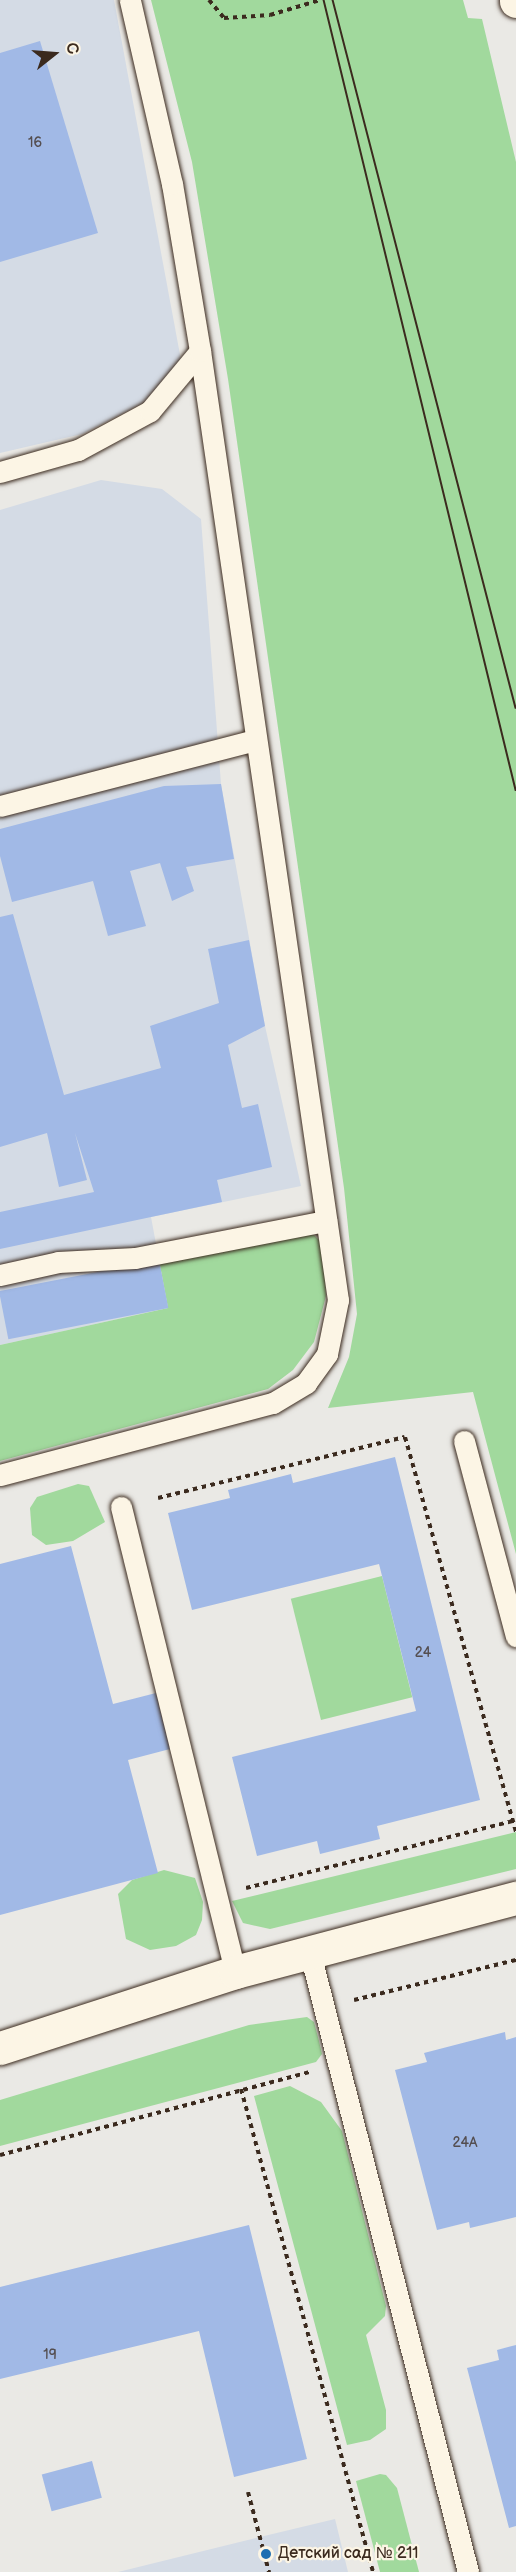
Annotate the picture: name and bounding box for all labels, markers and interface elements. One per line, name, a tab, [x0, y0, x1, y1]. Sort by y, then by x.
north arrow	[24, 24, 84, 84]
text: С	[61, 40, 82, 57]
house number: 16	[28, 135, 42, 151]
house number: 24	[415, 1645, 431, 1661]
house number: 24А	[452, 2135, 478, 2151]
house number: 19	[43, 2347, 57, 2363]
place label: Детский сад № 211	[278, 2544, 419, 2564]
marker: Детский сад № 211	[259, 2547, 273, 2561]

